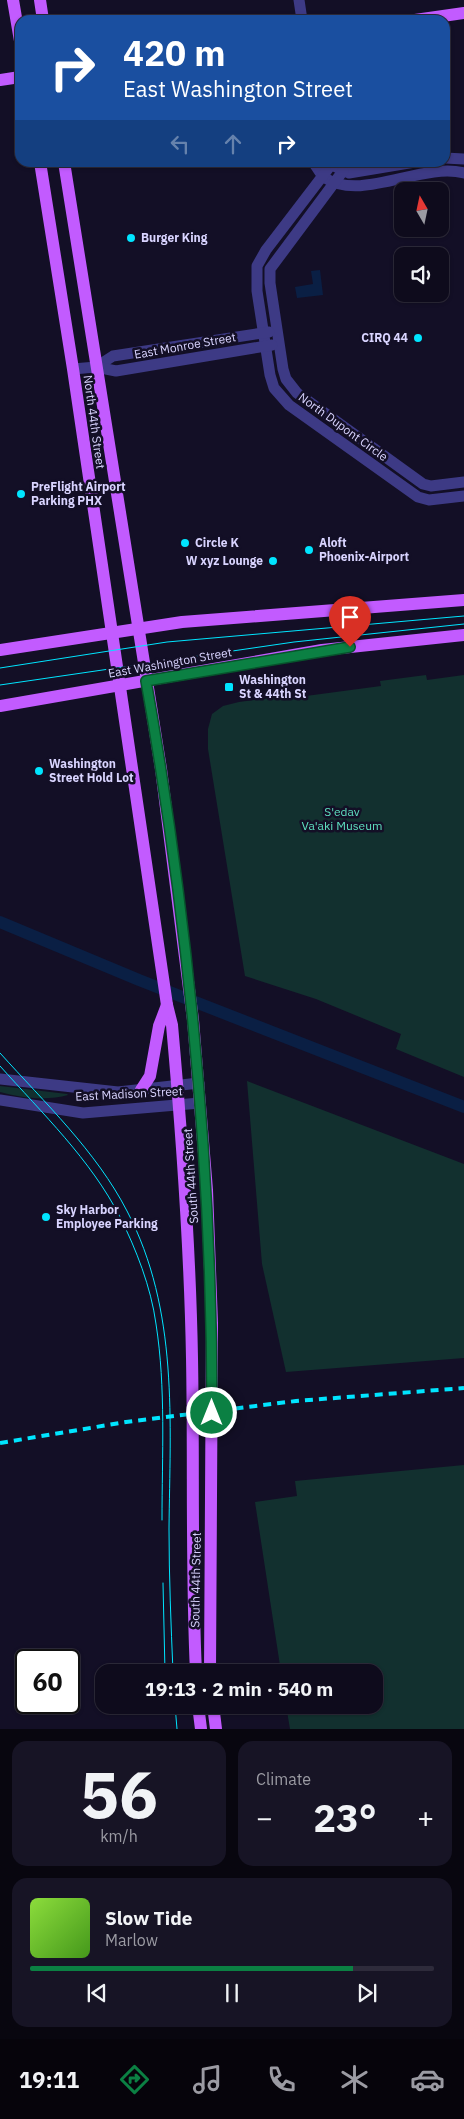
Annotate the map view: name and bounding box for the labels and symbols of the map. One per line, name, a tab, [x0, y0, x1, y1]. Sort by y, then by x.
north arrow	[394, 182, 449, 238]
place label: Burger King	[141, 230, 208, 245]
marker: Burger King	[125, 232, 137, 244]
street label: East Monroe Street	[133, 329, 237, 362]
place label: CIRQ 44	[361, 330, 408, 345]
marker: CIRQ 44	[412, 332, 424, 344]
street label: North 44th Street	[80, 374, 109, 470]
street label: North Dupont Circle	[296, 389, 391, 464]
place label: PreFlight Airport Parking PHX	[31, 479, 126, 508]
marker: PreFlight Airport Parking PHX	[15, 488, 27, 500]
place label: Circle K	[195, 535, 239, 550]
place label: Aloft Phoenix-Airport	[319, 535, 410, 564]
marker: Circle K	[179, 537, 191, 549]
marker: Aloft Phoenix-Airport	[303, 544, 315, 556]
place label: W xyz Lounge	[186, 553, 263, 568]
marker: W xyz Lounge	[267, 555, 279, 567]
pin	[329, 596, 371, 647]
street label: East Washington Street	[107, 644, 233, 681]
place label: Washington St & 44th St	[239, 672, 307, 701]
marker: Washington St & 44th St	[223, 681, 235, 693]
place label: Washington Street Hold Lot	[49, 756, 134, 785]
marker: Washington Street Hold Lot	[33, 765, 45, 777]
park label: S'edav Va'aki Museum	[302, 804, 382, 833]
street label: East Madison Street	[75, 1083, 183, 1104]
street label: South 44th Street	[180, 1128, 201, 1224]
place label: Sky Harbor Employee Parking	[56, 1202, 158, 1231]
marker: Sky Harbor Employee Parking	[40, 1211, 52, 1223]
position arrow	[185, 1386, 237, 1438]
street label: South 44th Street	[187, 1532, 204, 1628]
speed limit sign: 60	[15, 1649, 80, 1714]

